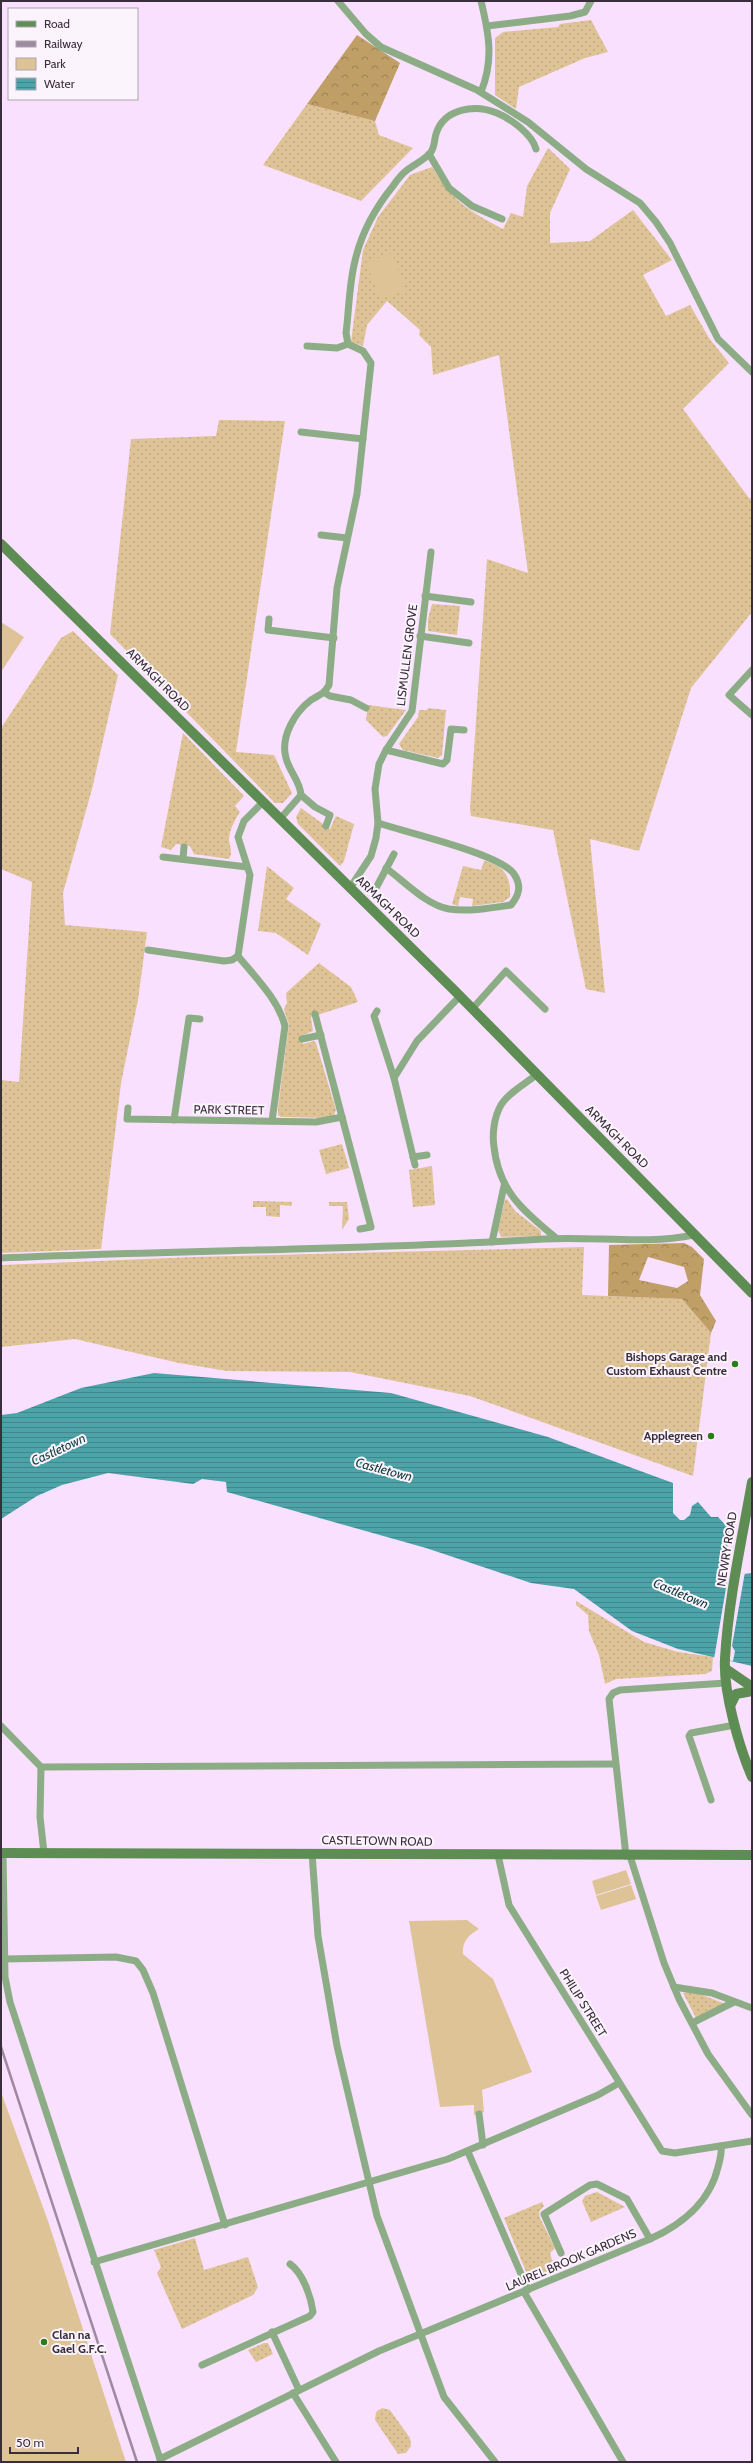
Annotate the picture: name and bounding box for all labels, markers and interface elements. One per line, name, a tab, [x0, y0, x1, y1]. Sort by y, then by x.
legend	[8, 8, 138, 100]
text: Road	[44, 16, 70, 31]
text: Railway	[44, 36, 82, 51]
text: Park	[44, 56, 66, 71]
text: Water	[44, 76, 75, 91]
street label: LISMULLEN GROVE	[393, 603, 420, 707]
street label: ARMAGH ROAD	[124, 645, 193, 715]
street label: ARMAGH ROAD	[353, 872, 424, 941]
street label: PARK STREET	[193, 1101, 265, 1118]
street label: ARMAGH ROAD	[583, 1102, 652, 1172]
place label: Bishops Garage and Custom Exhaust Centre	[606, 1349, 727, 1378]
marker: Bishops Garage and Custom Exhaust Centre	[730, 1359, 740, 1369]
place label: Applegreen	[644, 1428, 703, 1443]
water label: Castletown	[28, 1429, 88, 1469]
marker: Applegreen	[706, 1431, 716, 1441]
water label: Castletown	[354, 1454, 414, 1484]
street label: NEWRY ROAD	[713, 1510, 740, 1587]
water label: Castletown	[651, 1574, 711, 1612]
street label: CASTLETOWN ROAD	[321, 1832, 433, 1849]
street label: PHILIP STREET	[557, 1966, 611, 2040]
street label: LAUREL BROOK GARDENS	[503, 2225, 638, 2294]
place label: Clan na Gael G.F.C.	[52, 2327, 107, 2356]
marker: Clan na Gael G.F.C.	[39, 2337, 49, 2347]
scale bar	[10, 2429, 78, 2455]
text: 50 m	[16, 2435, 44, 2450]

